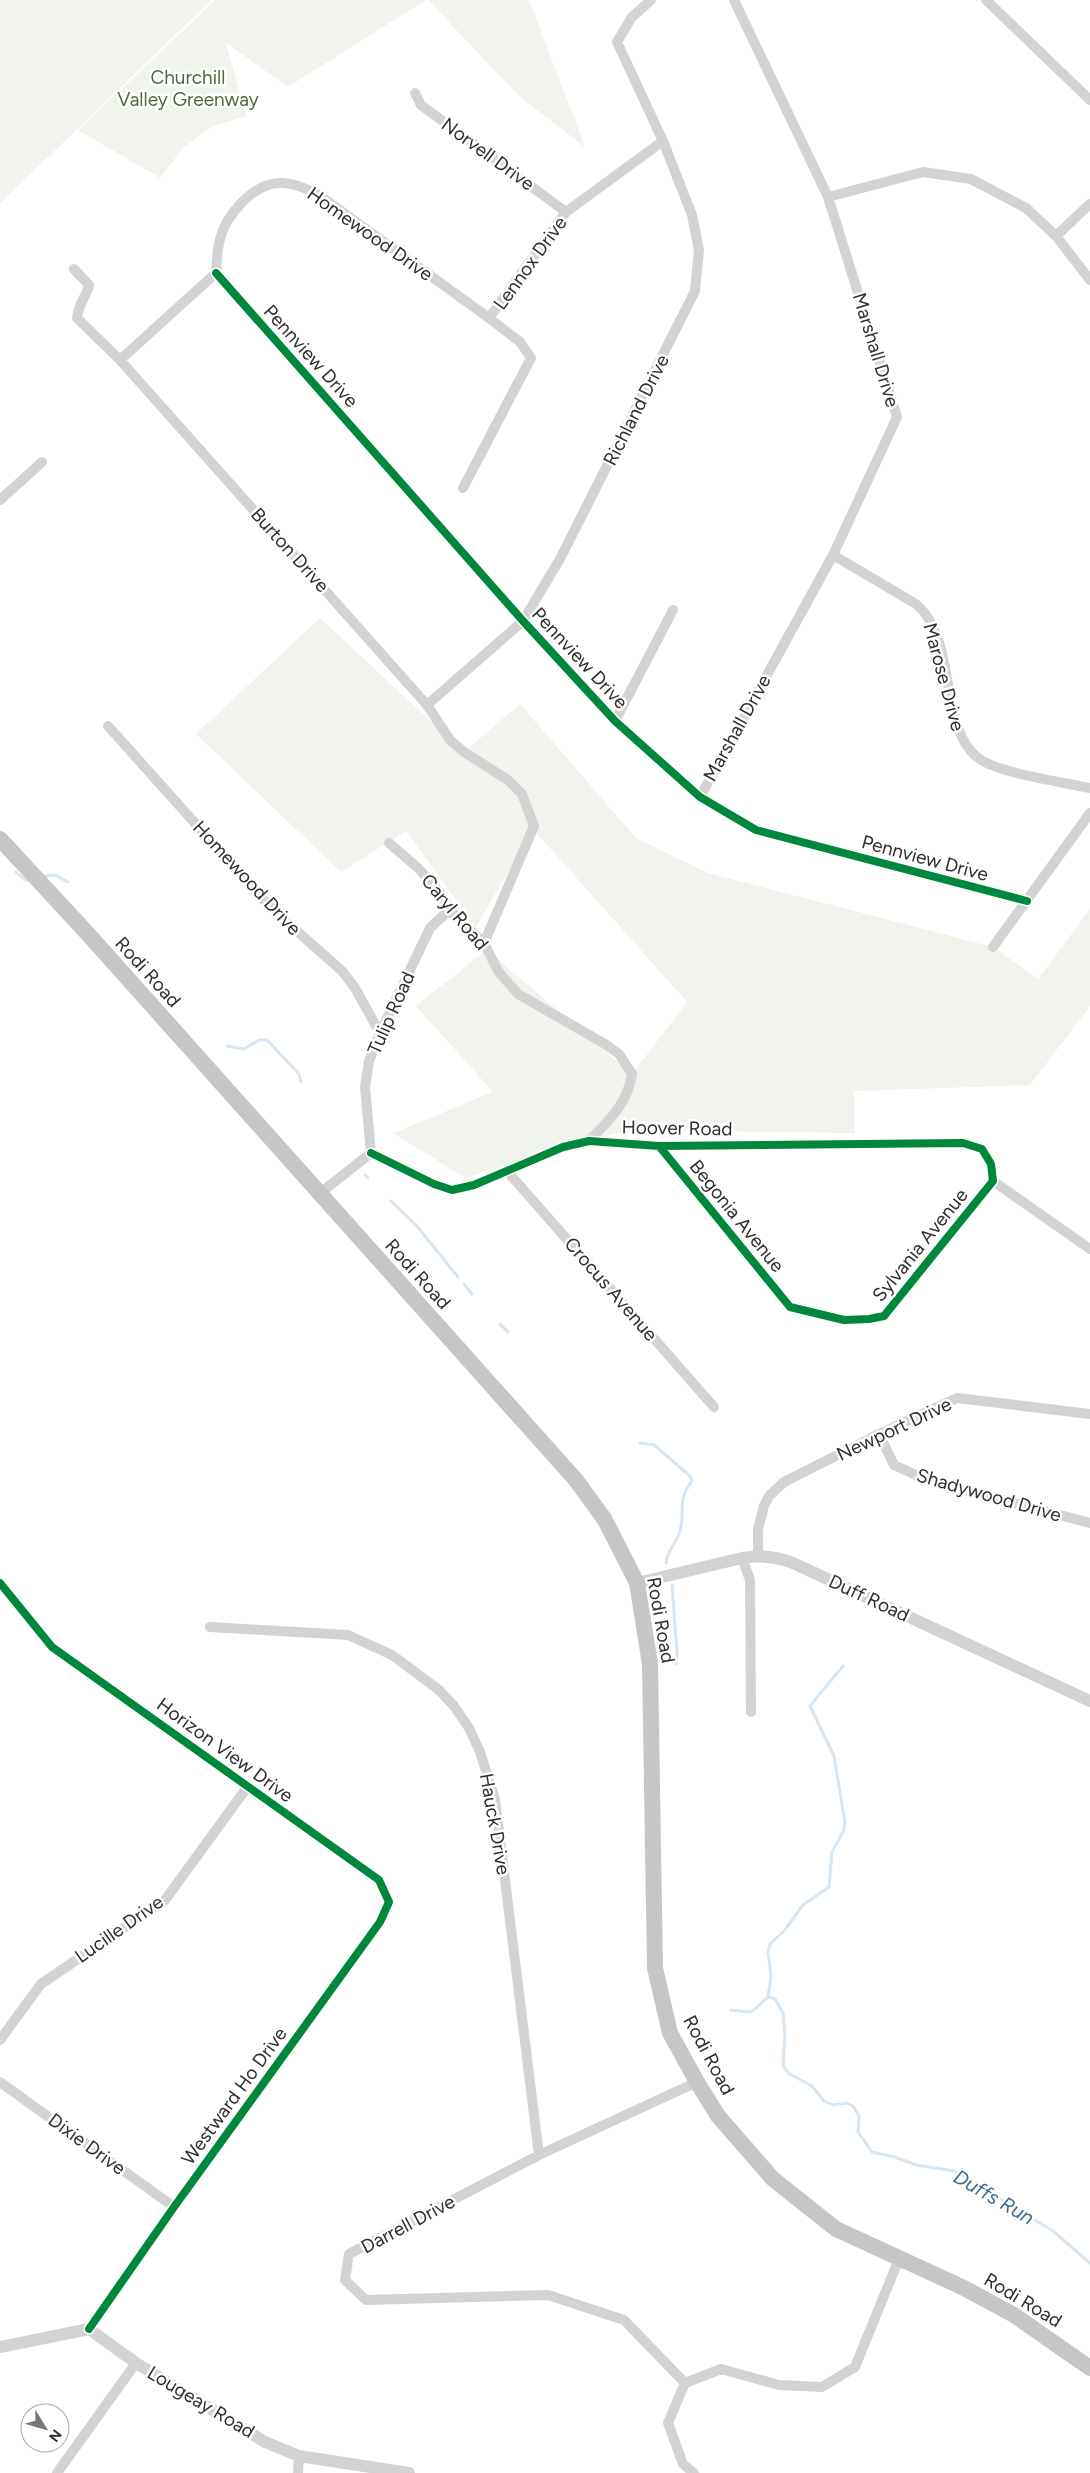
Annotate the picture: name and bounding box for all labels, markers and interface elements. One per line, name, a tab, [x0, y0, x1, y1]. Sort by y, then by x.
park label: Churchill Valley Greenway	[117, 66, 259, 111]
street label: Norvell Drive	[437, 113, 539, 195]
street label: Homewood Drive	[303, 182, 437, 286]
street label: Lennox Drive	[488, 212, 572, 314]
street label: Marshall Drive	[848, 290, 904, 410]
street label: Pennview Drive	[259, 300, 363, 412]
street label: Richland Drive	[598, 351, 674, 469]
street label: Burton Drive	[246, 503, 334, 597]
street label: Pennview Drive	[527, 603, 633, 713]
street label: Marose Drive	[919, 620, 969, 734]
street label: Marshall Drive	[698, 671, 776, 785]
street label: Homewood Drive	[188, 816, 306, 940]
street label: Pennview Drive	[859, 830, 991, 886]
street label: Caryl Road	[416, 869, 494, 955]
street label: Rodi Road	[110, 932, 186, 1012]
street label: Tulip Road	[363, 968, 419, 1058]
street label: Hoover Road	[621, 1116, 733, 1140]
street label: Begonia Avenue	[685, 1155, 789, 1277]
street label: Sylvania Avenue	[867, 1184, 973, 1306]
street label: Crocus Avenue	[560, 1232, 662, 1346]
street label: Rodi Road	[380, 1234, 456, 1314]
street label: Newport Drive	[833, 1392, 955, 1466]
street label: Shadywood Drive	[914, 1463, 1064, 1527]
street label: Duff Road	[825, 1569, 913, 1627]
street label: Rodi Road	[642, 1575, 680, 1665]
street label: Horizon View Drive	[152, 1693, 298, 1807]
street label: Hauck Drive	[475, 1771, 515, 1877]
street label: Lucille Drive	[70, 1890, 168, 1968]
street label: Rodi Road	[678, 2011, 740, 2099]
street label: Westward Ho Drive	[176, 2023, 292, 2169]
street label: Dixie Drive	[44, 2108, 130, 2180]
water label: Duffs Run	[950, 2164, 1038, 2230]
street label: Darrell Drive	[357, 2190, 459, 2258]
street label: Rodi Road	[980, 2268, 1066, 2332]
street label: Lougeay Road	[143, 2361, 259, 2443]
north arrow	[20, 2403, 70, 2453]
text: N	[45, 2426, 65, 2445]

